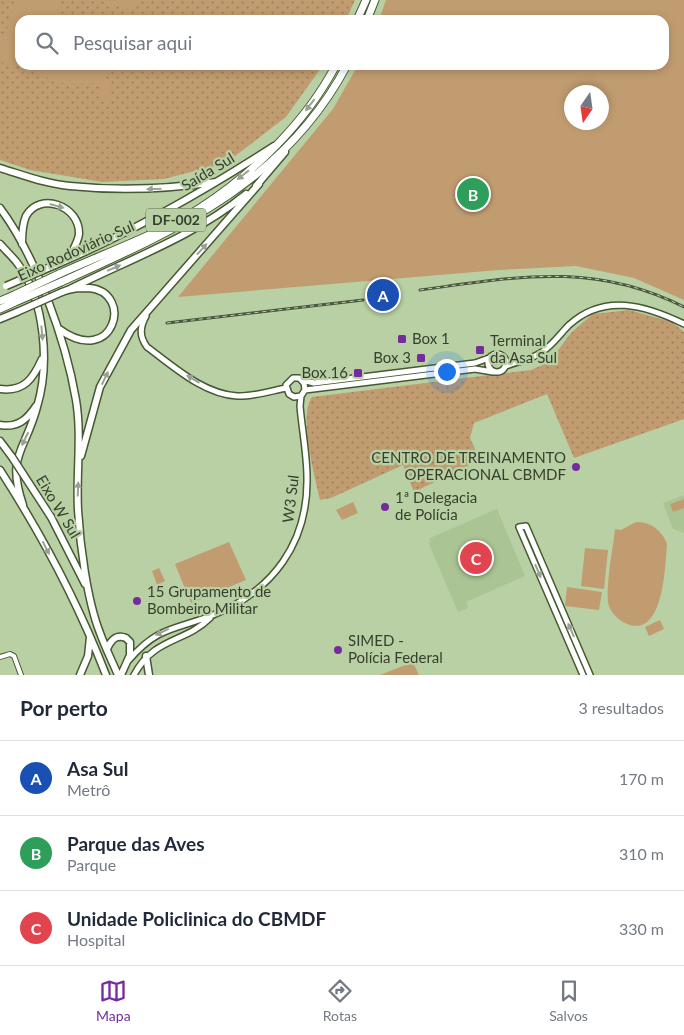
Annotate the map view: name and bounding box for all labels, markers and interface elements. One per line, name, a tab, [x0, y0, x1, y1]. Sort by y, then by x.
search box	[15, 15, 669, 70]
icon: search	[33, 29, 61, 57]
text: Pesquisar aqui	[73, 31, 192, 54]
north arrow	[564, 85, 609, 130]
one-way arrow	[304, 98, 315, 111]
street label: Saída Sul	[178, 148, 237, 194]
one-way arrow	[237, 170, 250, 181]
pin: B	[457, 175, 489, 213]
one-way arrow	[146, 185, 162, 193]
one-way arrow	[50, 202, 65, 210]
road number: DF-002	[146, 208, 206, 232]
street label: Eixo Rodoviário Sul	[14, 216, 137, 284]
one-way arrow	[196, 243, 208, 255]
one-way arrow	[107, 263, 121, 271]
pin: A	[367, 276, 399, 314]
one-way arrow	[38, 326, 46, 342]
place label: Box 1	[412, 329, 450, 347]
place label: Terminal da Asa Sul	[490, 331, 557, 366]
marker: Box 1	[396, 333, 408, 345]
marker: Terminal da Asa Sul	[474, 344, 486, 356]
place label: Box 3	[373, 348, 411, 366]
marker: Box 3	[415, 352, 427, 364]
your location	[434, 359, 460, 385]
place label: Box 16	[302, 363, 348, 381]
marker: Box 16	[352, 367, 364, 379]
one-way arrow	[101, 371, 109, 385]
one-way arrow	[187, 375, 200, 384]
one-way arrow	[21, 432, 29, 446]
place label: CENTRO DE TREINAMENTO OPERACIONAL CBMDF	[371, 448, 566, 483]
marker: CENTRO DE TREINAMENTO OPERACIONAL CBMDF	[570, 461, 582, 473]
street label: Eixo W Sul	[33, 472, 85, 541]
street label: W3 Sul	[278, 474, 302, 524]
one-way arrow	[75, 480, 83, 496]
place label: 1ª Delegacia de Polícia	[395, 488, 477, 523]
marker: 1ª Delegacia de Polícia	[379, 501, 391, 513]
pin: C	[460, 539, 492, 577]
one-way arrow	[42, 541, 50, 555]
one-way arrow	[535, 564, 543, 578]
place label: 15 Grupamento de Bombeiro Militar	[147, 582, 271, 617]
marker: 15 Grupamento de Bombeiro Militar	[131, 595, 143, 607]
one-way arrow	[567, 623, 575, 637]
one-way arrow	[155, 628, 169, 636]
place label: SIMED - Polícia Federal	[348, 631, 443, 666]
marker: SIMED - Polícia Federal	[332, 644, 344, 656]
text: Por perto	[20, 695, 108, 720]
text: 3 resultados	[578, 698, 664, 717]
text: Asa Sul	[67, 757, 129, 780]
text: A	[30, 769, 42, 788]
text: 170 m	[619, 769, 664, 788]
text: Metrô	[67, 780, 110, 799]
text: Parque das Aves	[67, 832, 205, 855]
text: B	[31, 844, 41, 863]
text: 310 m	[619, 844, 664, 863]
text: Parque	[67, 855, 116, 874]
text: Unidade Policlinica do CBMDF	[67, 907, 326, 930]
text: C	[31, 919, 41, 938]
text: 330 m	[619, 919, 664, 938]
text: Hospital	[67, 930, 125, 949]
tab: Mapa	[96, 977, 131, 1024]
tab: Rotas	[323, 977, 357, 1024]
tab: Salvos	[549, 977, 588, 1024]

